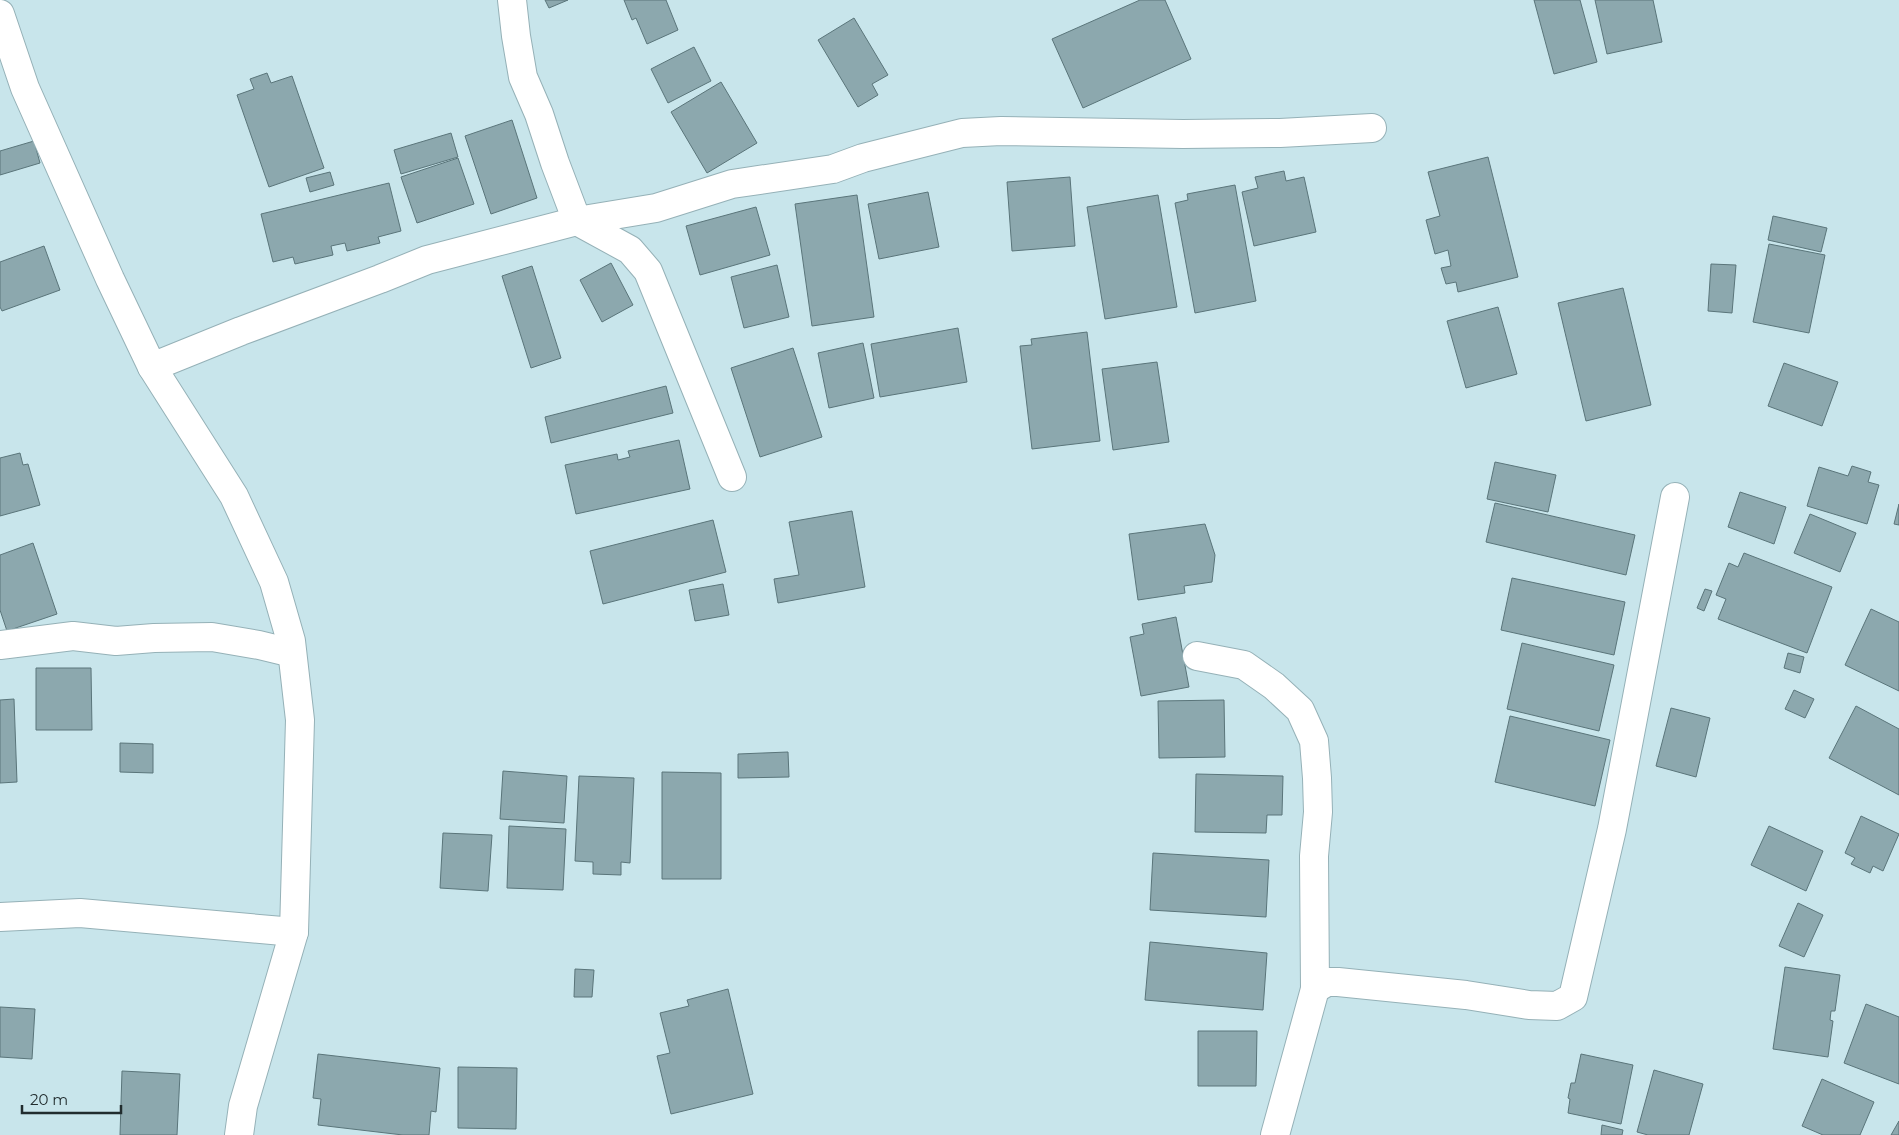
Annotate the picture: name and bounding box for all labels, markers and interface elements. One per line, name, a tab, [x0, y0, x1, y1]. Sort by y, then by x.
scale bar	[22, 1082, 121, 1114]
text: 20 m	[30, 1090, 68, 1109]

